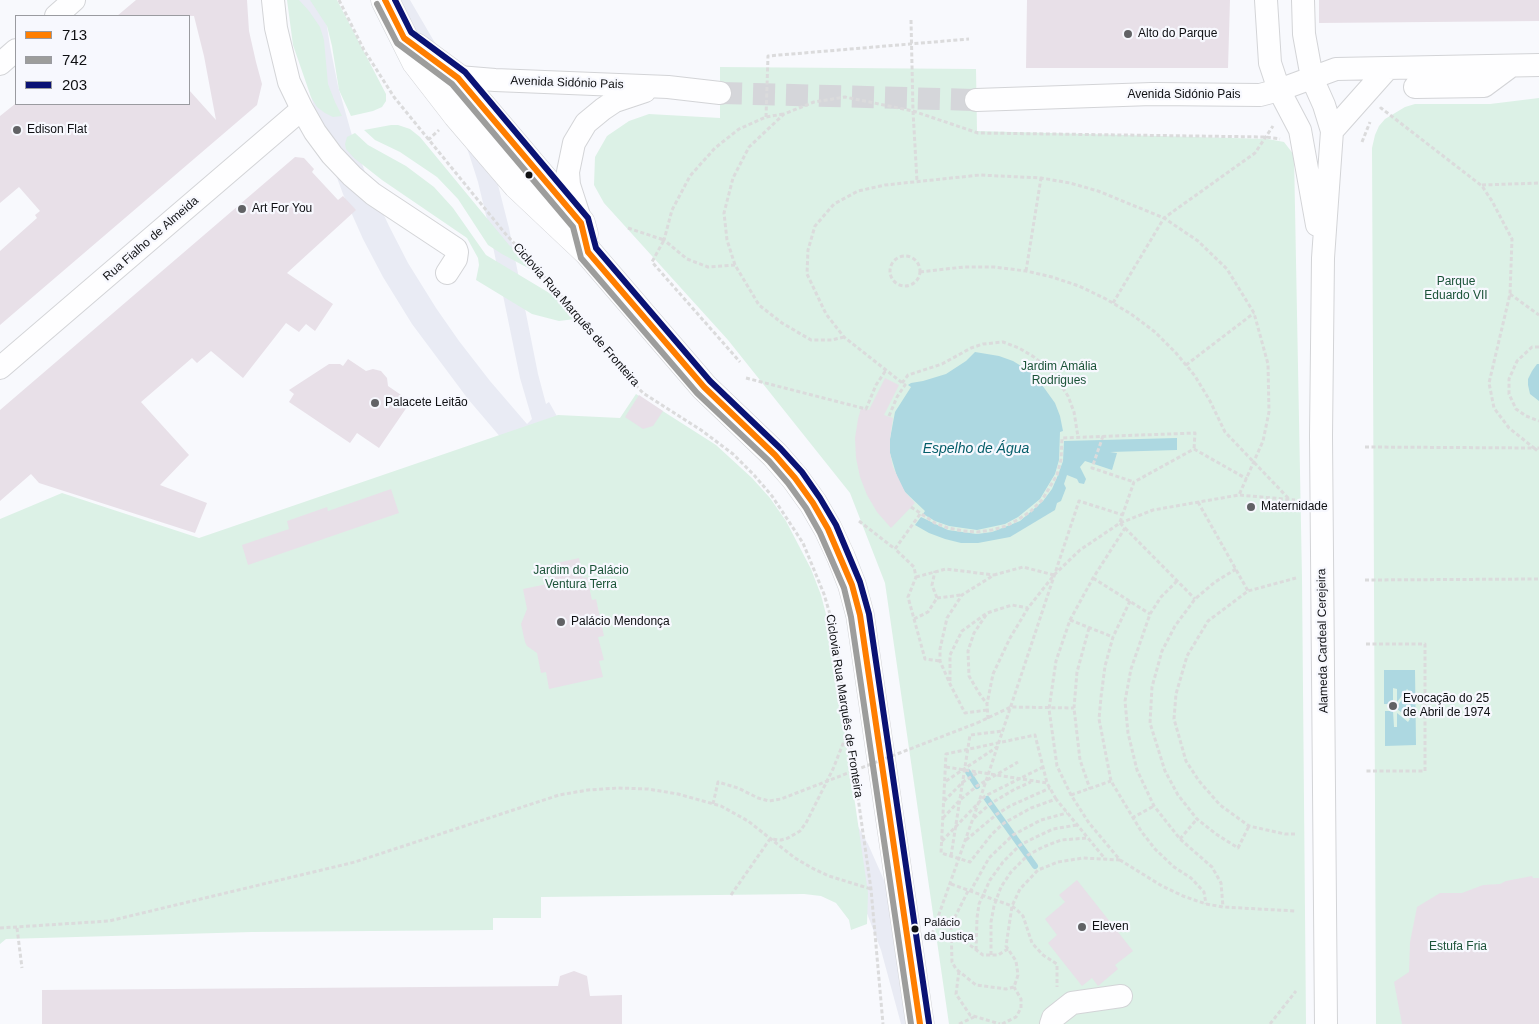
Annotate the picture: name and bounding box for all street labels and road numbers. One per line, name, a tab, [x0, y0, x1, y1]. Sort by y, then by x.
street label: Avenida Sidónio Pais	[510, 74, 624, 92]
street label: Avenida Sidónio Pais	[1127, 88, 1241, 102]
street label: Rua Fialho de Almeida	[100, 194, 202, 284]
street label: Ciclovia Rua Marquês de Fronteira	[510, 240, 642, 390]
street label: Alameda Cardeal Cerejeira	[1315, 569, 1331, 713]
street label: Ciclovia Rua Marquês de Fronteira	[822, 613, 866, 799]

